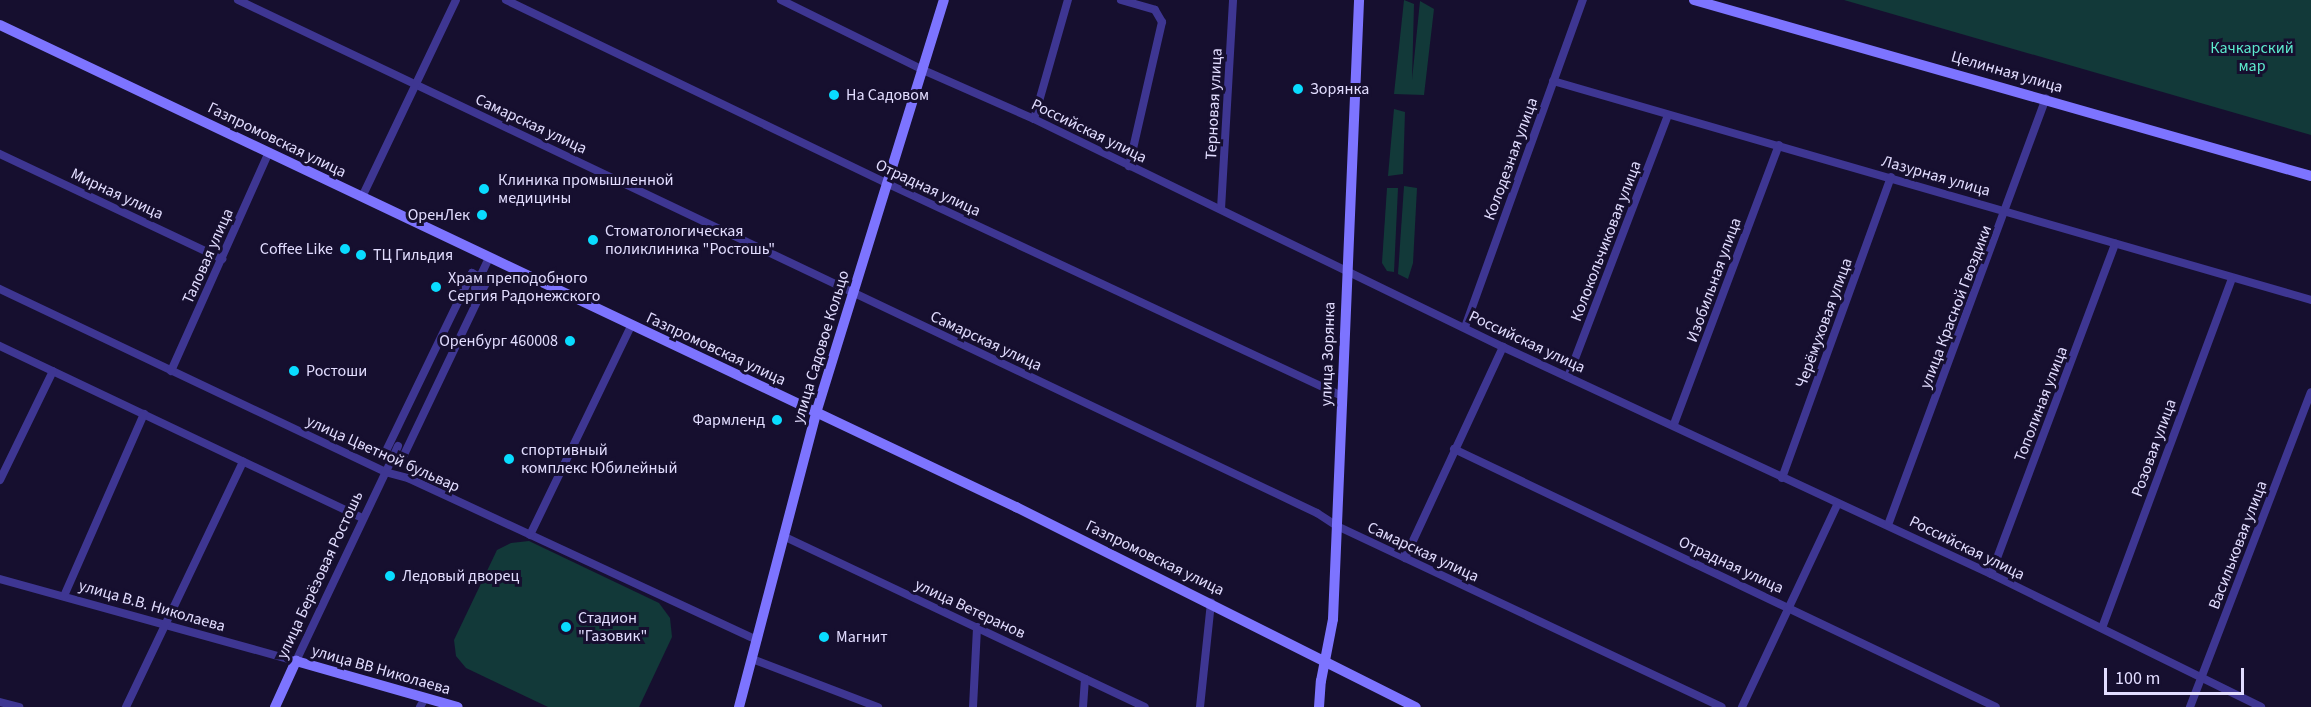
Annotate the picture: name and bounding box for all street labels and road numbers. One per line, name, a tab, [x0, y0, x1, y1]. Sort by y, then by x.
street label: Целинная улица	[1949, 47, 2065, 97]
street label: Терновая улица	[1201, 48, 1227, 160]
street label: Самарская улица	[472, 90, 590, 158]
street label: Российская улица	[1028, 95, 1150, 167]
street label: Колодезная улица	[1480, 95, 1542, 223]
street label: Газпромовская улица	[205, 98, 349, 182]
street label: Лазурная улица	[1879, 151, 1993, 201]
street label: Отрадная улица	[872, 155, 984, 221]
street label: Колокольчиковая улица	[1567, 158, 1645, 324]
street label: Мирная улица	[68, 164, 166, 224]
street label: Таловая улица	[178, 205, 238, 307]
street label: Изобильная улица	[1683, 215, 1745, 345]
street label: улица Красной Гвоздики	[1916, 222, 1996, 392]
street label: Черёмуховая улица	[1792, 255, 1856, 391]
street label: улица Садовое Кольцо	[789, 268, 853, 426]
street label: улица Зорянка	[1317, 301, 1339, 407]
street label: Самарская улица	[927, 307, 1045, 375]
street label: Российская улица	[1466, 307, 1588, 377]
street label: Газпромовская улица	[643, 308, 789, 390]
street label: Тополиная улица	[2010, 344, 2072, 464]
street label: Розовая улица	[2127, 397, 2181, 499]
street label: улица Цветной бульвар	[303, 411, 463, 497]
street label: Васильковая улица	[2205, 478, 2271, 612]
street label: улица Берёзовая Ростошь	[273, 488, 367, 662]
street label: Российская улица	[1906, 512, 2028, 584]
street label: Газпромовская улица	[1083, 516, 1227, 600]
street label: Самарская улица	[1364, 518, 1482, 586]
street label: Отрадная улица	[1675, 532, 1787, 598]
street label: улица Ветеранов	[912, 575, 1028, 643]
street label: улица В.В. Николаева	[76, 576, 228, 636]
street label: улица ВВ Николаева	[309, 641, 453, 699]

